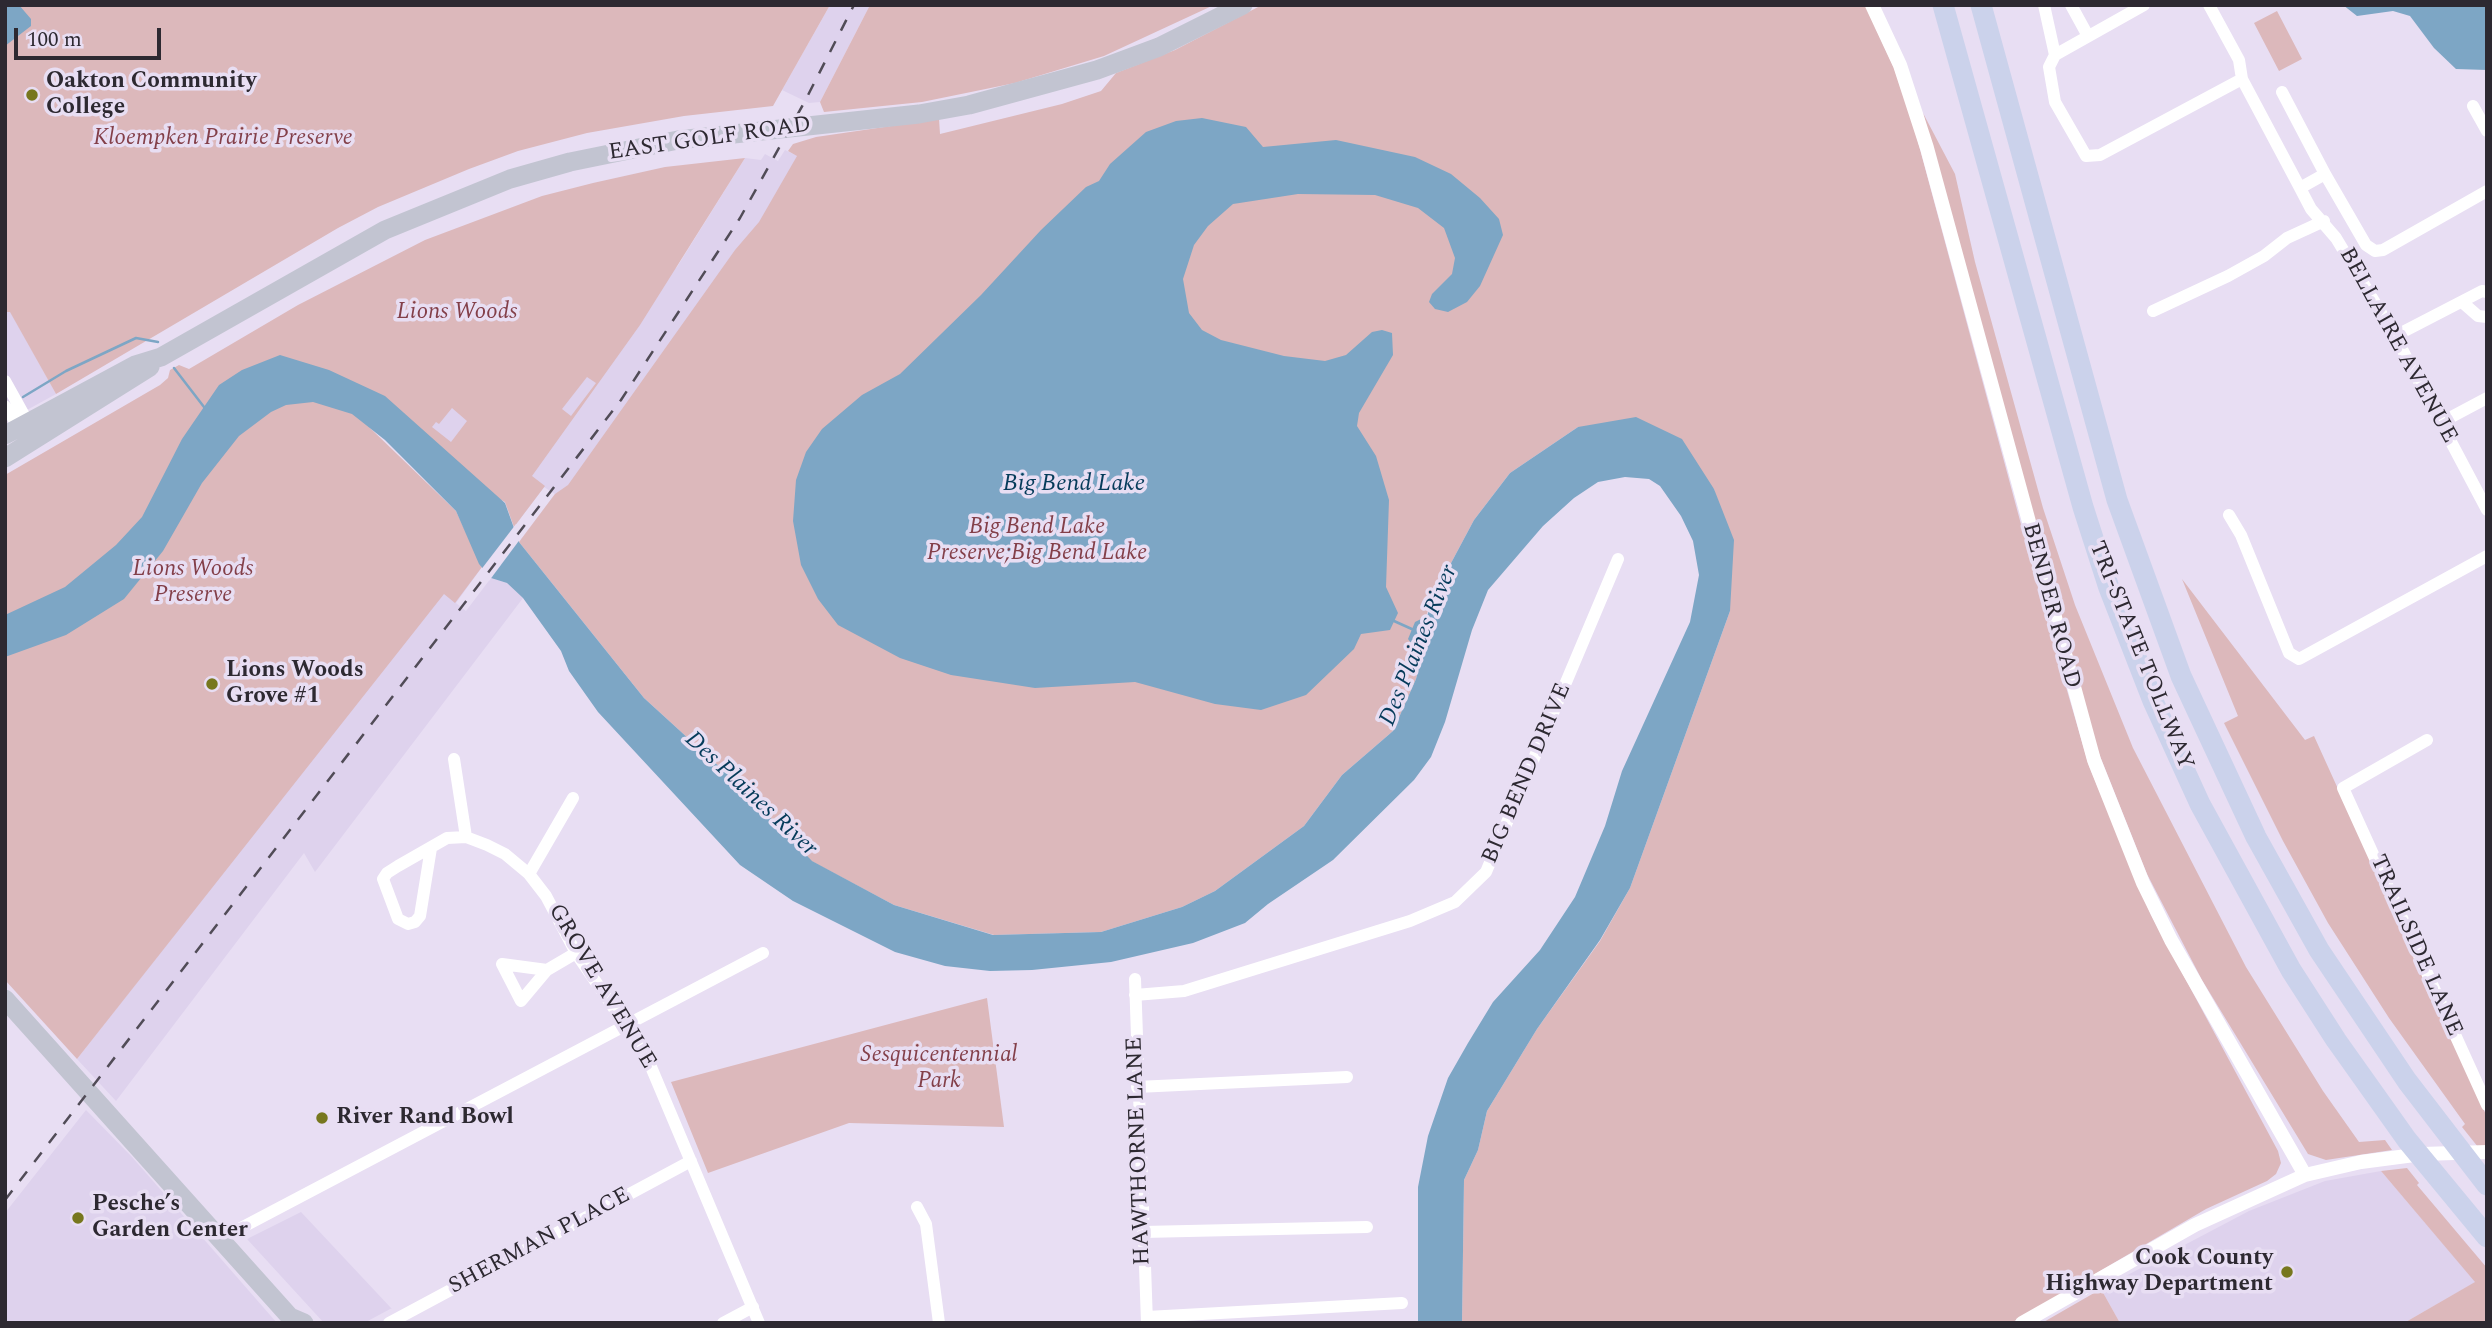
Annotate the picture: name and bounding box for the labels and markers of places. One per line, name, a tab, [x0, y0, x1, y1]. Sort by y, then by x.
place label: Oakton Community College	[46, 68, 256, 122]
marker: Oakton Community College	[24, 87, 40, 103]
place label: Lions Woods Grove #1	[226, 657, 364, 711]
marker: Lions Woods Grove #1	[204, 676, 220, 692]
place label: River Rand Bowl	[336, 1104, 514, 1132]
marker: River Rand Bowl	[314, 1110, 330, 1126]
place label: Pesche’s Garden Center	[92, 1191, 248, 1245]
marker: Pesche’s Garden Center	[70, 1210, 86, 1226]
place label: Cook County Highway Department	[2045, 1245, 2273, 1299]
marker: Cook County Highway Department	[2279, 1264, 2295, 1280]

